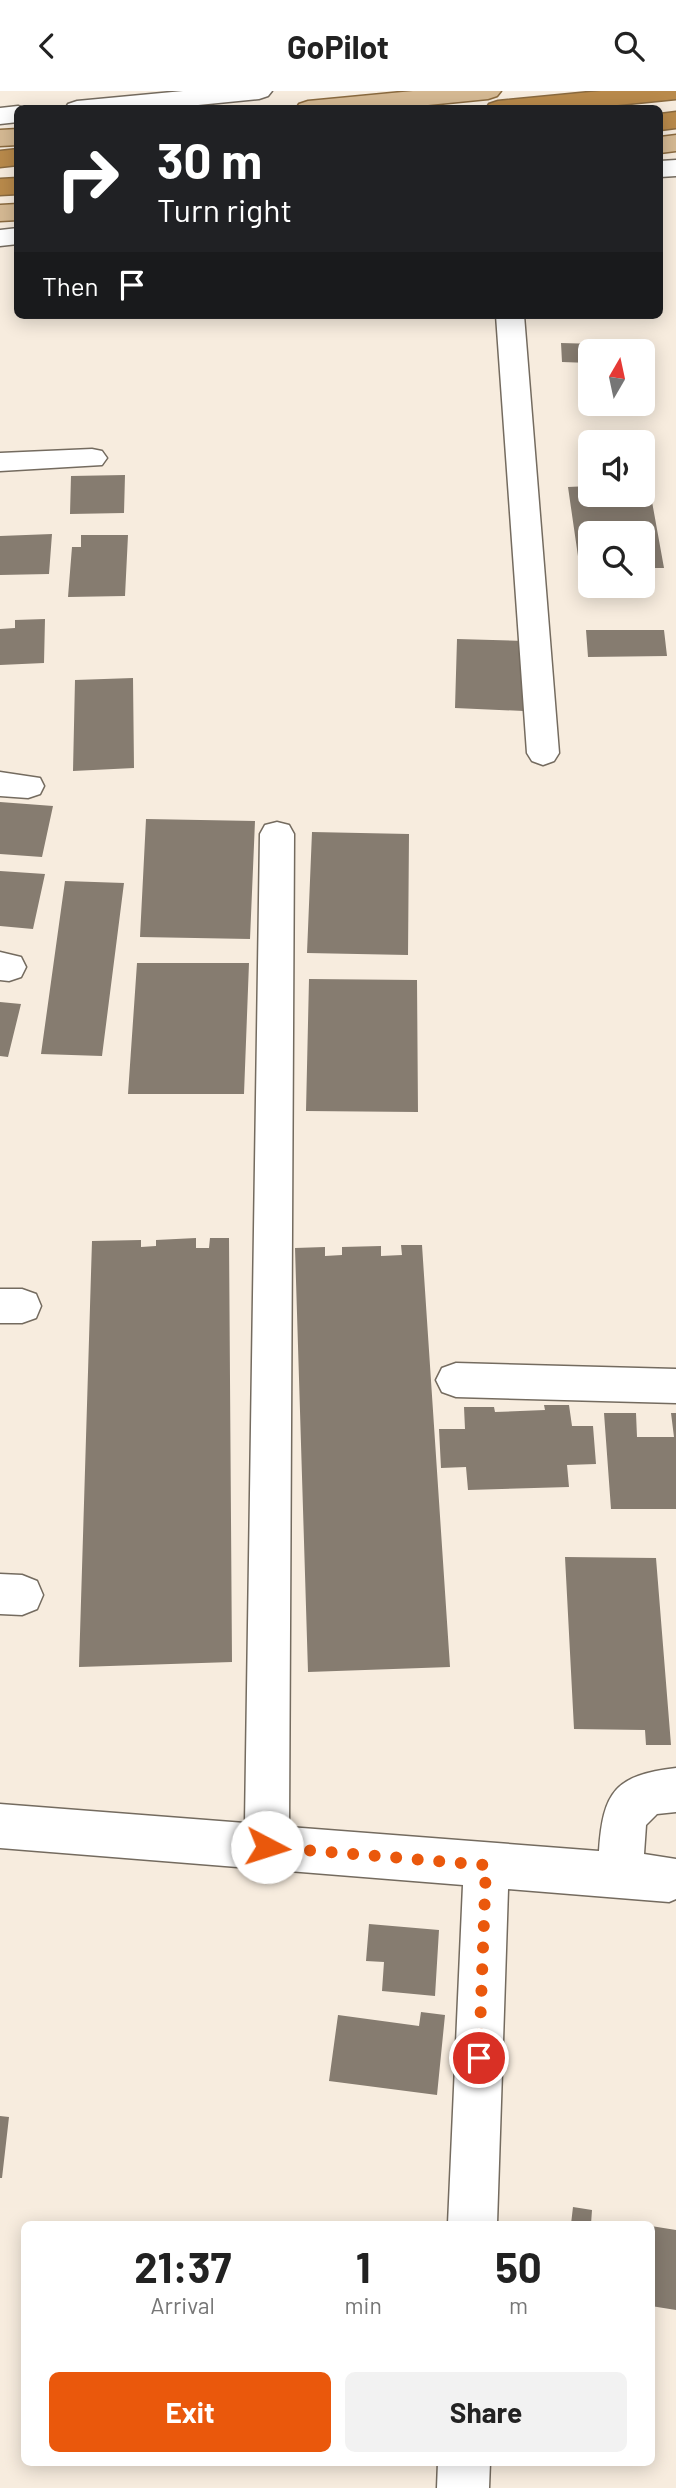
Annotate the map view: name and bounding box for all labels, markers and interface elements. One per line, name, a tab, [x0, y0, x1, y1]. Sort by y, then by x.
icon: back	[28, 27, 66, 65]
text: GoPilot	[287, 27, 389, 65]
icon: search	[610, 27, 648, 65]
text: 30 m	[157, 130, 262, 189]
icon: right	[42, 133, 133, 224]
text: Turn right	[157, 190, 292, 228]
icon: arrive	[113, 266, 151, 304]
text: Then	[42, 270, 99, 301]
north arrow	[578, 339, 654, 417]
map controls	[578, 339, 655, 598]
button: sound	[578, 430, 655, 507]
button: search	[578, 521, 655, 598]
position arrow	[230, 1810, 304, 1884]
pin	[449, 2028, 509, 2088]
icon: arrive	[460, 2039, 498, 2077]
text: 21:37	[134, 2241, 231, 2291]
text: 1	[356, 2241, 371, 2291]
text: 50	[495, 2241, 542, 2291]
text: Arrival	[151, 2291, 215, 2319]
text: min	[345, 2291, 382, 2319]
text: m	[509, 2291, 528, 2319]
button: Exit	[49, 2372, 331, 2452]
button: Share	[345, 2372, 627, 2452]

